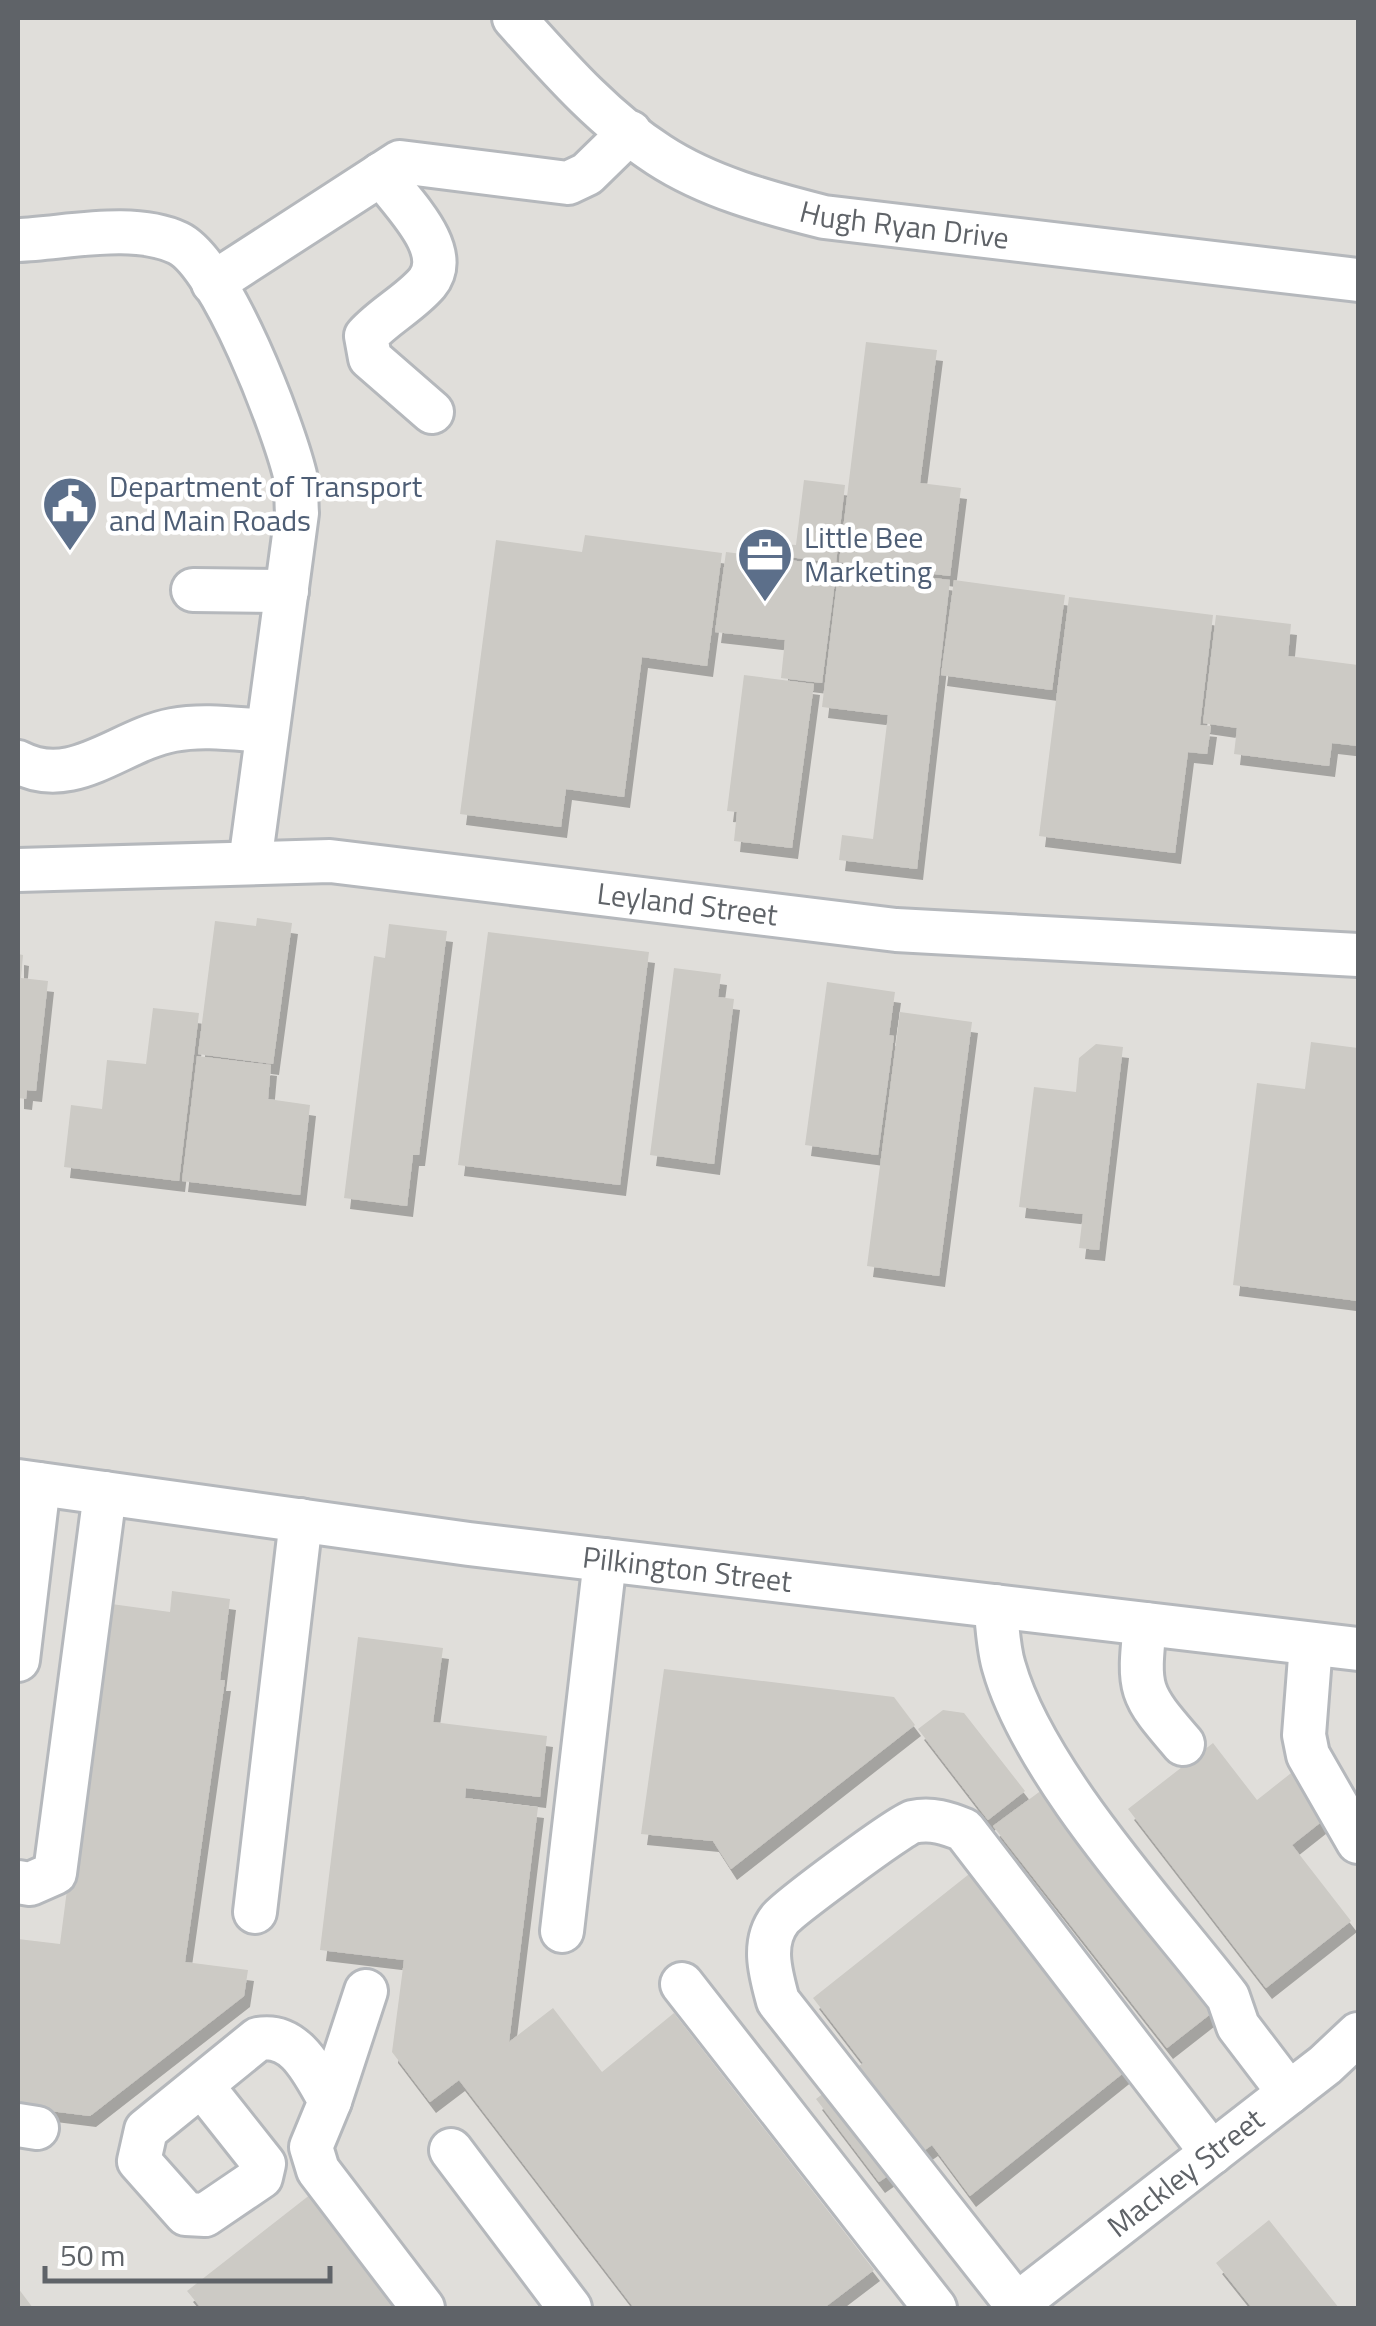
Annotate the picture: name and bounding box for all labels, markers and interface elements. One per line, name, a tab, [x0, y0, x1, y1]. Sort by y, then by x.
street label: Hugh Ryan Drive	[795, 188, 1012, 261]
place label: Department of Transport and Main Roads	[109, 463, 423, 543]
public building icon: Department of Transport and Main Roads	[40, 474, 100, 553]
place label: Little Bee Marketing	[804, 514, 932, 594]
office icon: Little Bee Marketing	[735, 525, 795, 604]
street label: Leyland Street	[594, 870, 781, 937]
street label: Pilkington Street	[580, 1534, 795, 1604]
street label: Mackley Street	[1097, 2096, 1274, 2248]
scale bar	[45, 2221, 330, 2283]
text: 50 m	[60, 2232, 125, 2278]

